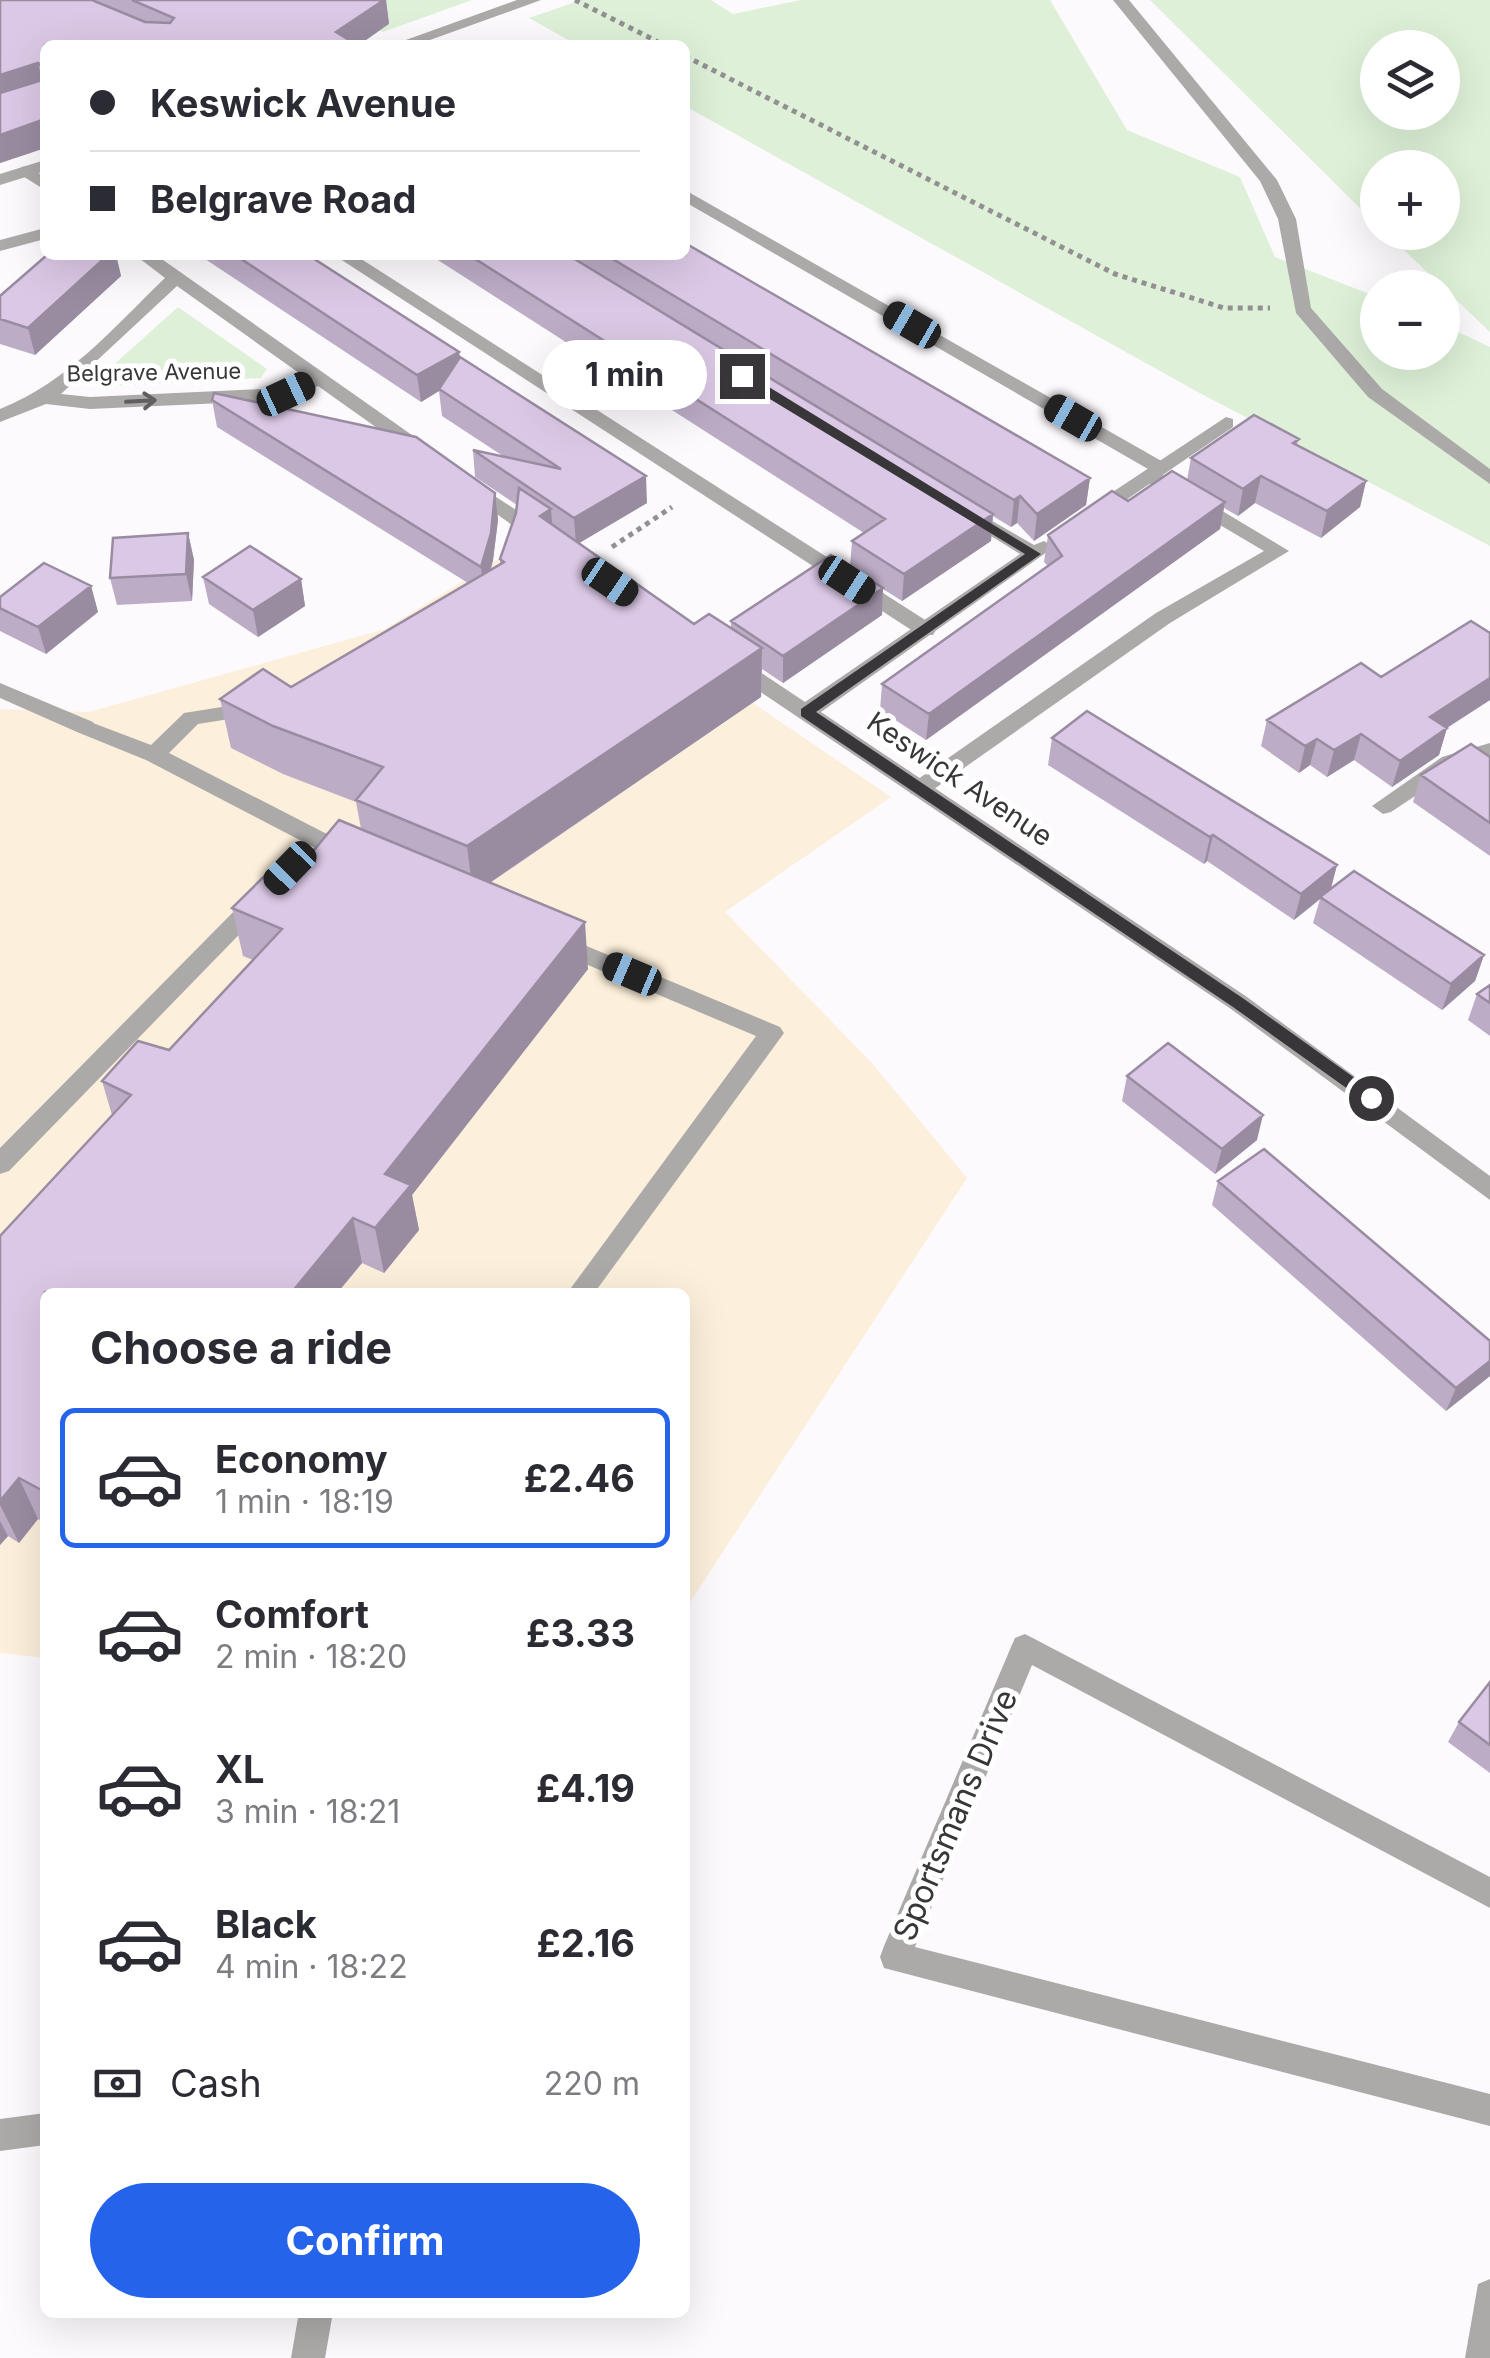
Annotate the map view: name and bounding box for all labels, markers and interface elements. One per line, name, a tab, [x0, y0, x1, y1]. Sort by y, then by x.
map controls	[1360, 30, 1460, 370]
button: layers	[1360, 30, 1460, 130]
text: Keswick Avenue	[150, 80, 456, 126]
button: +	[1360, 150, 1460, 250]
text: Belgrave Road	[150, 176, 416, 222]
button: −	[1360, 270, 1460, 370]
car	[879, 297, 945, 353]
callout: 1 min	[542, 341, 707, 411]
route end	[720, 354, 765, 399]
text: 1 min	[585, 355, 664, 394]
street label: Belgrave Avenue	[66, 357, 242, 387]
car	[252, 368, 320, 420]
car	[1040, 390, 1106, 446]
one-way arrow	[125, 391, 157, 410]
car	[814, 551, 880, 609]
car	[577, 553, 643, 611]
street label: Keswick Avenue	[861, 704, 1059, 854]
car	[258, 836, 322, 900]
car	[599, 948, 665, 1000]
route start	[1349, 1076, 1394, 1121]
text: Choose a ride	[90, 1320, 392, 1375]
icon: car	[95, 1433, 185, 1523]
text: Economy	[215, 1436, 388, 1482]
text: £2.46	[524, 1455, 635, 1501]
text: 1 min · 18:19	[215, 1482, 394, 1521]
icon: car	[95, 1588, 185, 1678]
text: Comfort	[215, 1591, 369, 1637]
text: £3.33	[526, 1610, 635, 1656]
text: 2 min · 18:20	[215, 1637, 407, 1676]
street label: Sportsmans Drive	[884, 1684, 1026, 1946]
icon: car	[95, 1743, 185, 1833]
text: XL	[215, 1746, 265, 1792]
text: £4.19	[536, 1765, 635, 1811]
text: 3 min · 18:21	[215, 1792, 400, 1831]
icon: car	[95, 1898, 185, 1988]
text: Black	[215, 1901, 317, 1947]
text: £2.16	[536, 1920, 635, 1966]
text: 4 min · 18:22	[215, 1947, 408, 1986]
icon: cash	[90, 2056, 145, 2111]
text: Cash	[170, 2060, 262, 2106]
text: 220 m	[544, 2064, 640, 2103]
button: Confirm	[90, 2183, 640, 2298]

